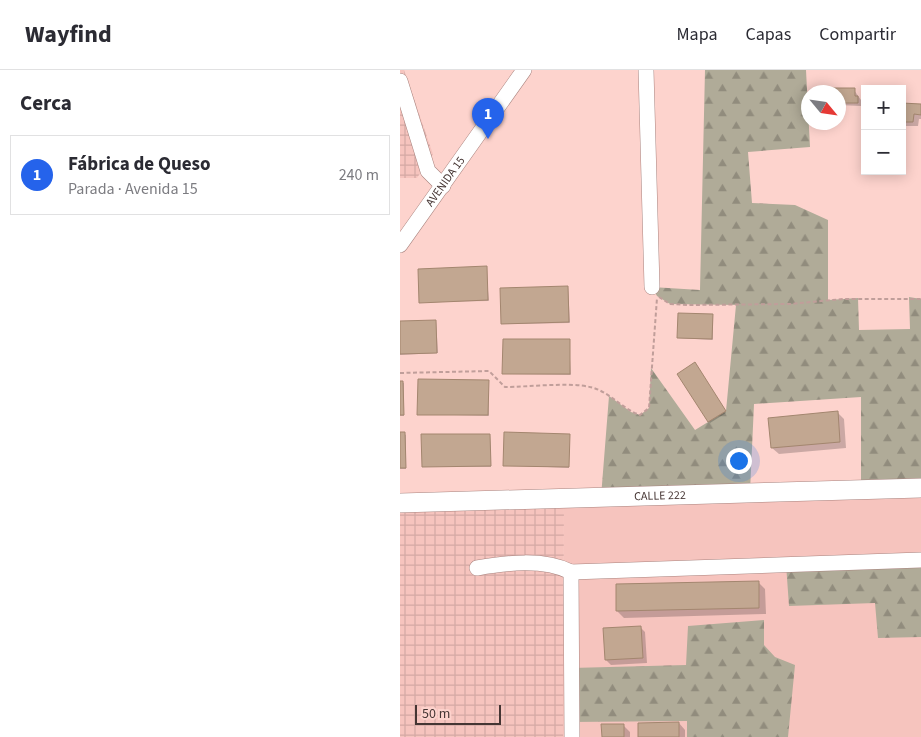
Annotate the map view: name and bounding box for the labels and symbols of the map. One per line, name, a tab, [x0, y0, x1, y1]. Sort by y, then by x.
north arrow	[801, 85, 846, 130]
pin: 1	[472, 98, 504, 139]
street label: AVENIDA 15	[422, 153, 469, 210]
your location	[726, 448, 752, 474]
street label: CALLE 222	[634, 487, 686, 505]
scale bar	[415, 702, 501, 725]

